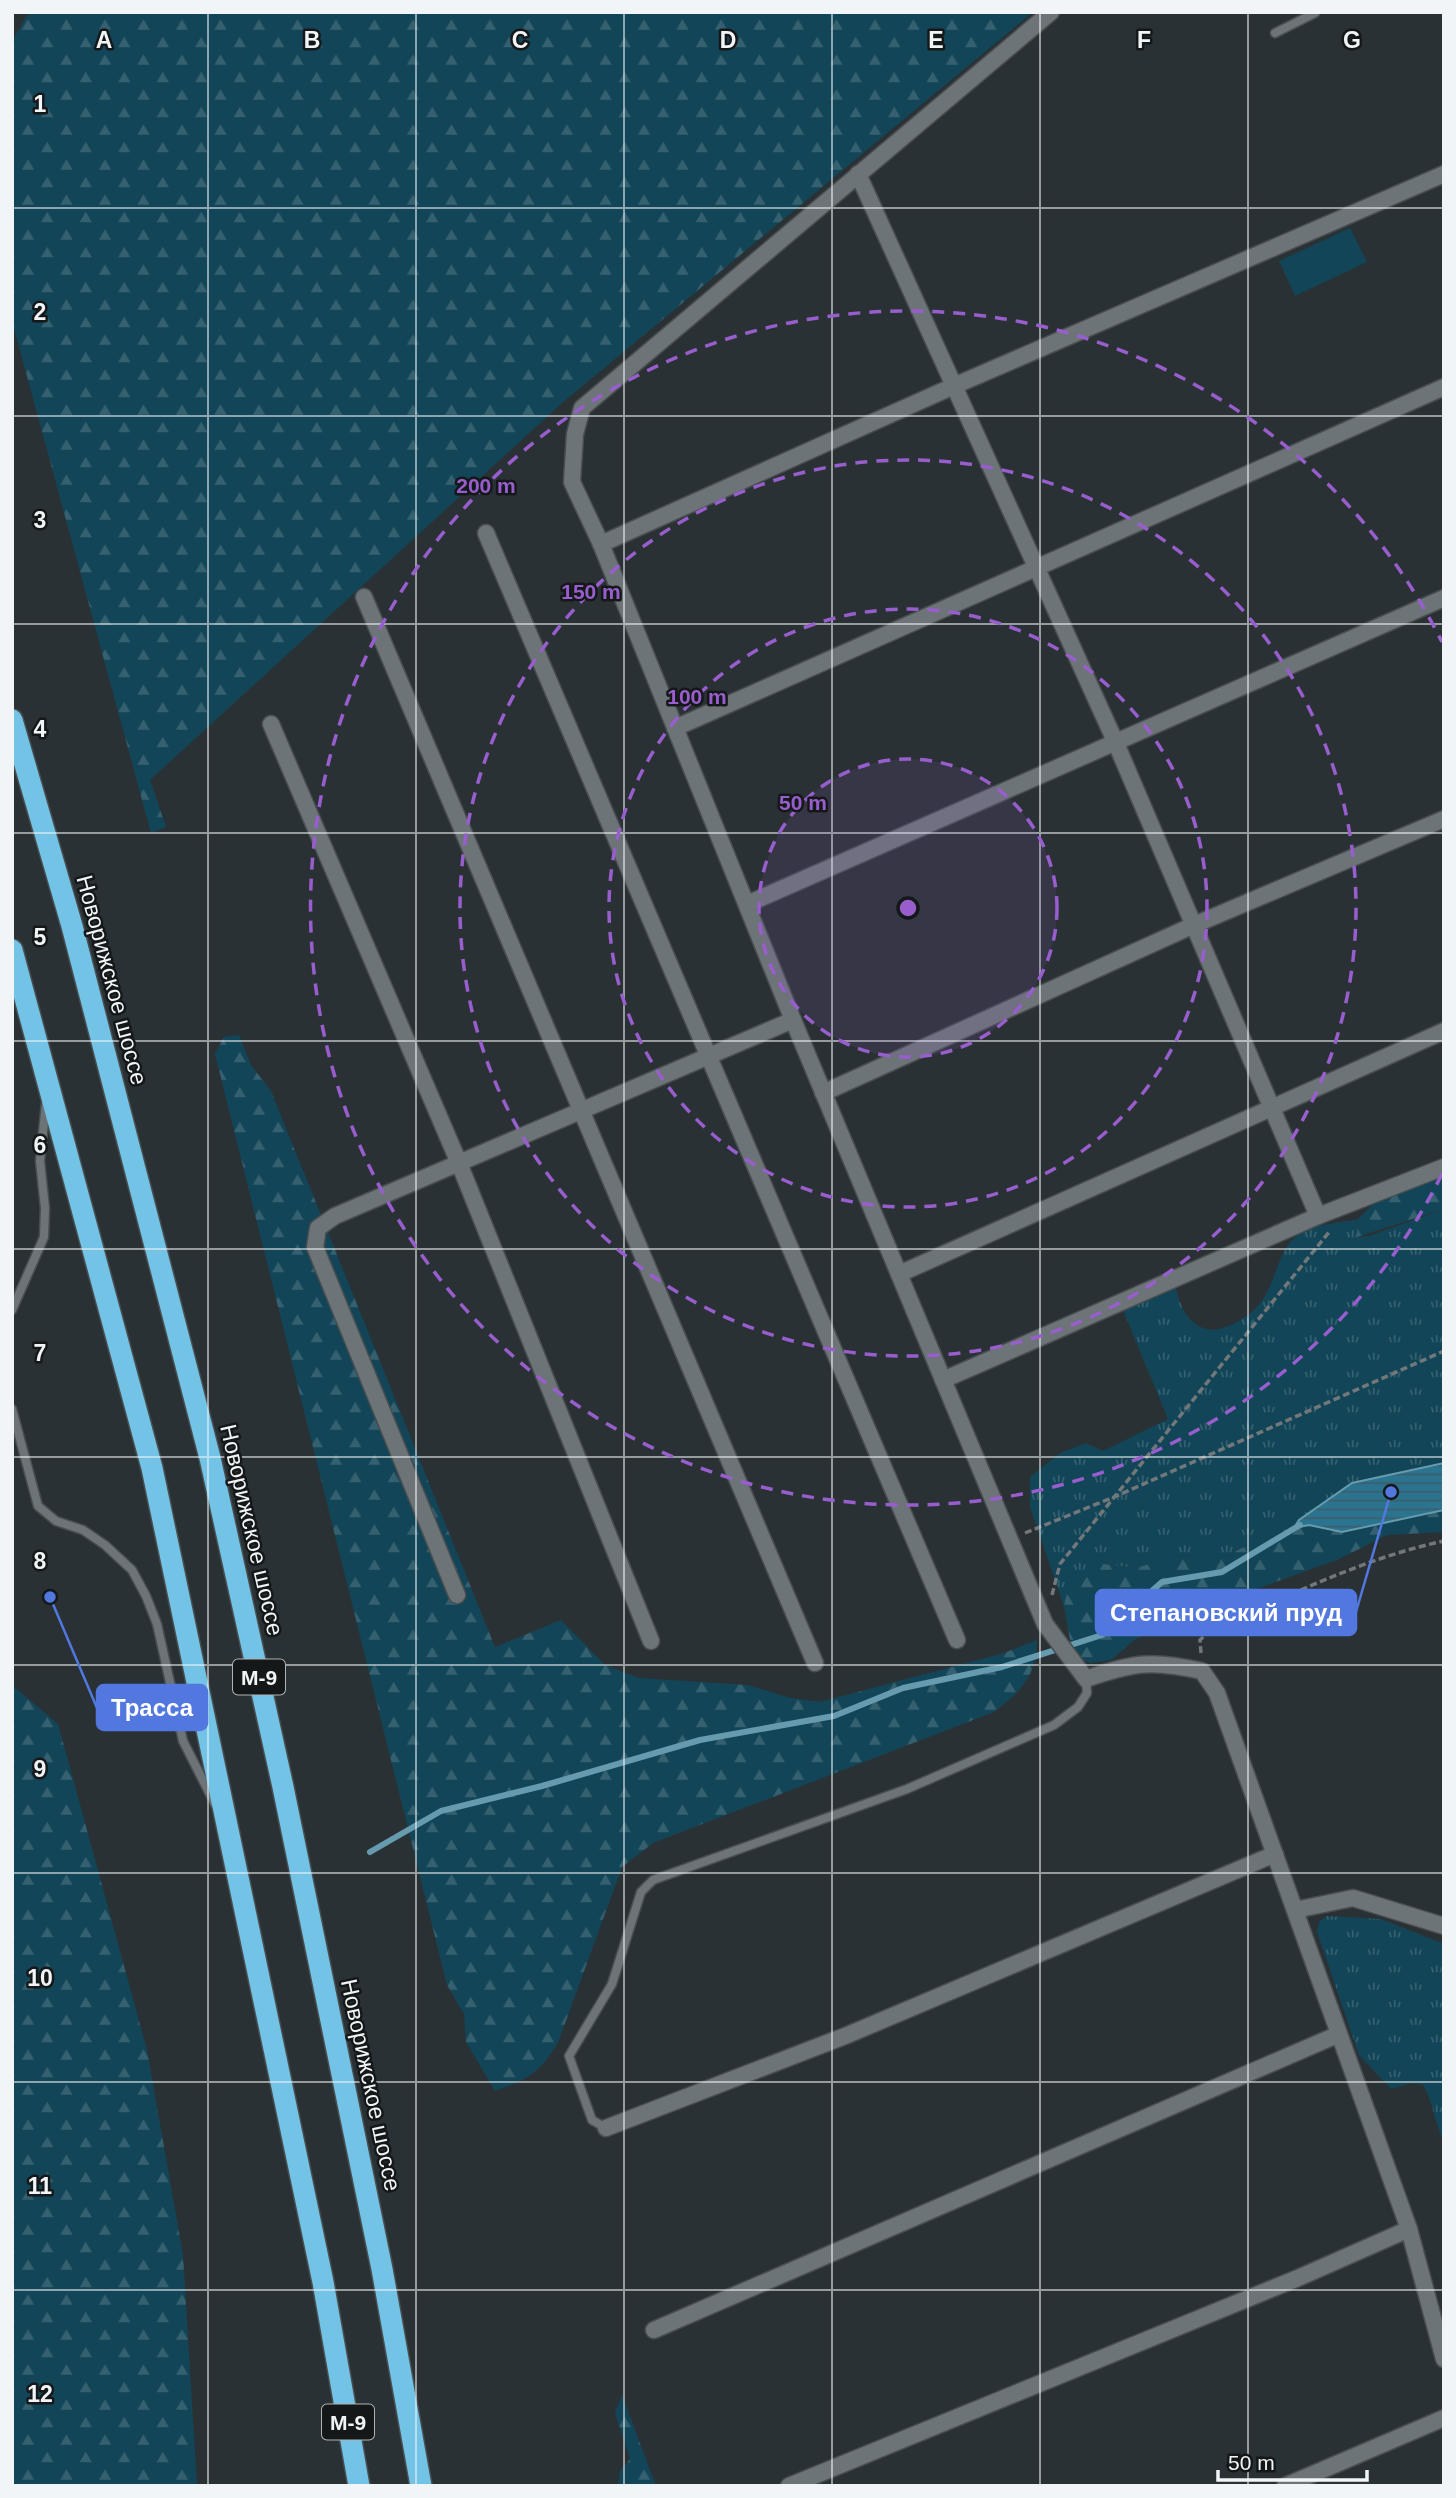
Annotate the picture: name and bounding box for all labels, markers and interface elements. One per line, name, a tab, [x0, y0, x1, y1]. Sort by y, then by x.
text: A	[96, 27, 112, 53]
text: B	[304, 27, 320, 53]
text: C	[512, 27, 528, 53]
text: D	[720, 27, 736, 53]
text: E	[928, 27, 944, 53]
text: F	[1137, 27, 1151, 53]
text: G	[1343, 27, 1361, 53]
text: 1	[34, 91, 47, 117]
text: 2	[34, 299, 46, 325]
text: 200 m	[456, 474, 516, 497]
text: 3	[34, 507, 46, 533]
text: 150 m	[561, 580, 621, 603]
text: 100 m	[667, 685, 727, 708]
text: 4	[34, 716, 47, 742]
text: 50 m	[779, 791, 827, 814]
street label: Новорижское шоссе	[71, 872, 153, 1088]
centre of rings	[896, 896, 920, 920]
text: 5	[34, 924, 47, 950]
text: 6	[34, 1132, 46, 1158]
text: 7	[34, 1340, 46, 1366]
street label: Новорижское шоссе	[215, 1422, 289, 1638]
text: 8	[34, 1548, 47, 1574]
callout: Степановский пруд	[1096, 1590, 1356, 1635]
text: Степановский пруд	[1110, 1599, 1342, 1626]
road number: М-9	[233, 1660, 285, 1694]
callout: Трасса	[97, 1685, 207, 1730]
text: Трасса	[111, 1694, 194, 1721]
text: 9	[34, 1756, 46, 1782]
text: 10	[27, 1965, 53, 1991]
street label: Новорижское шоссе	[336, 1977, 406, 2193]
text: 11	[28, 2173, 52, 2199]
text: 12	[27, 2381, 53, 2407]
road number: М-9	[322, 2404, 374, 2440]
scale bar	[1218, 2438, 1367, 2482]
text: 50 m	[1228, 2451, 1275, 2474]

